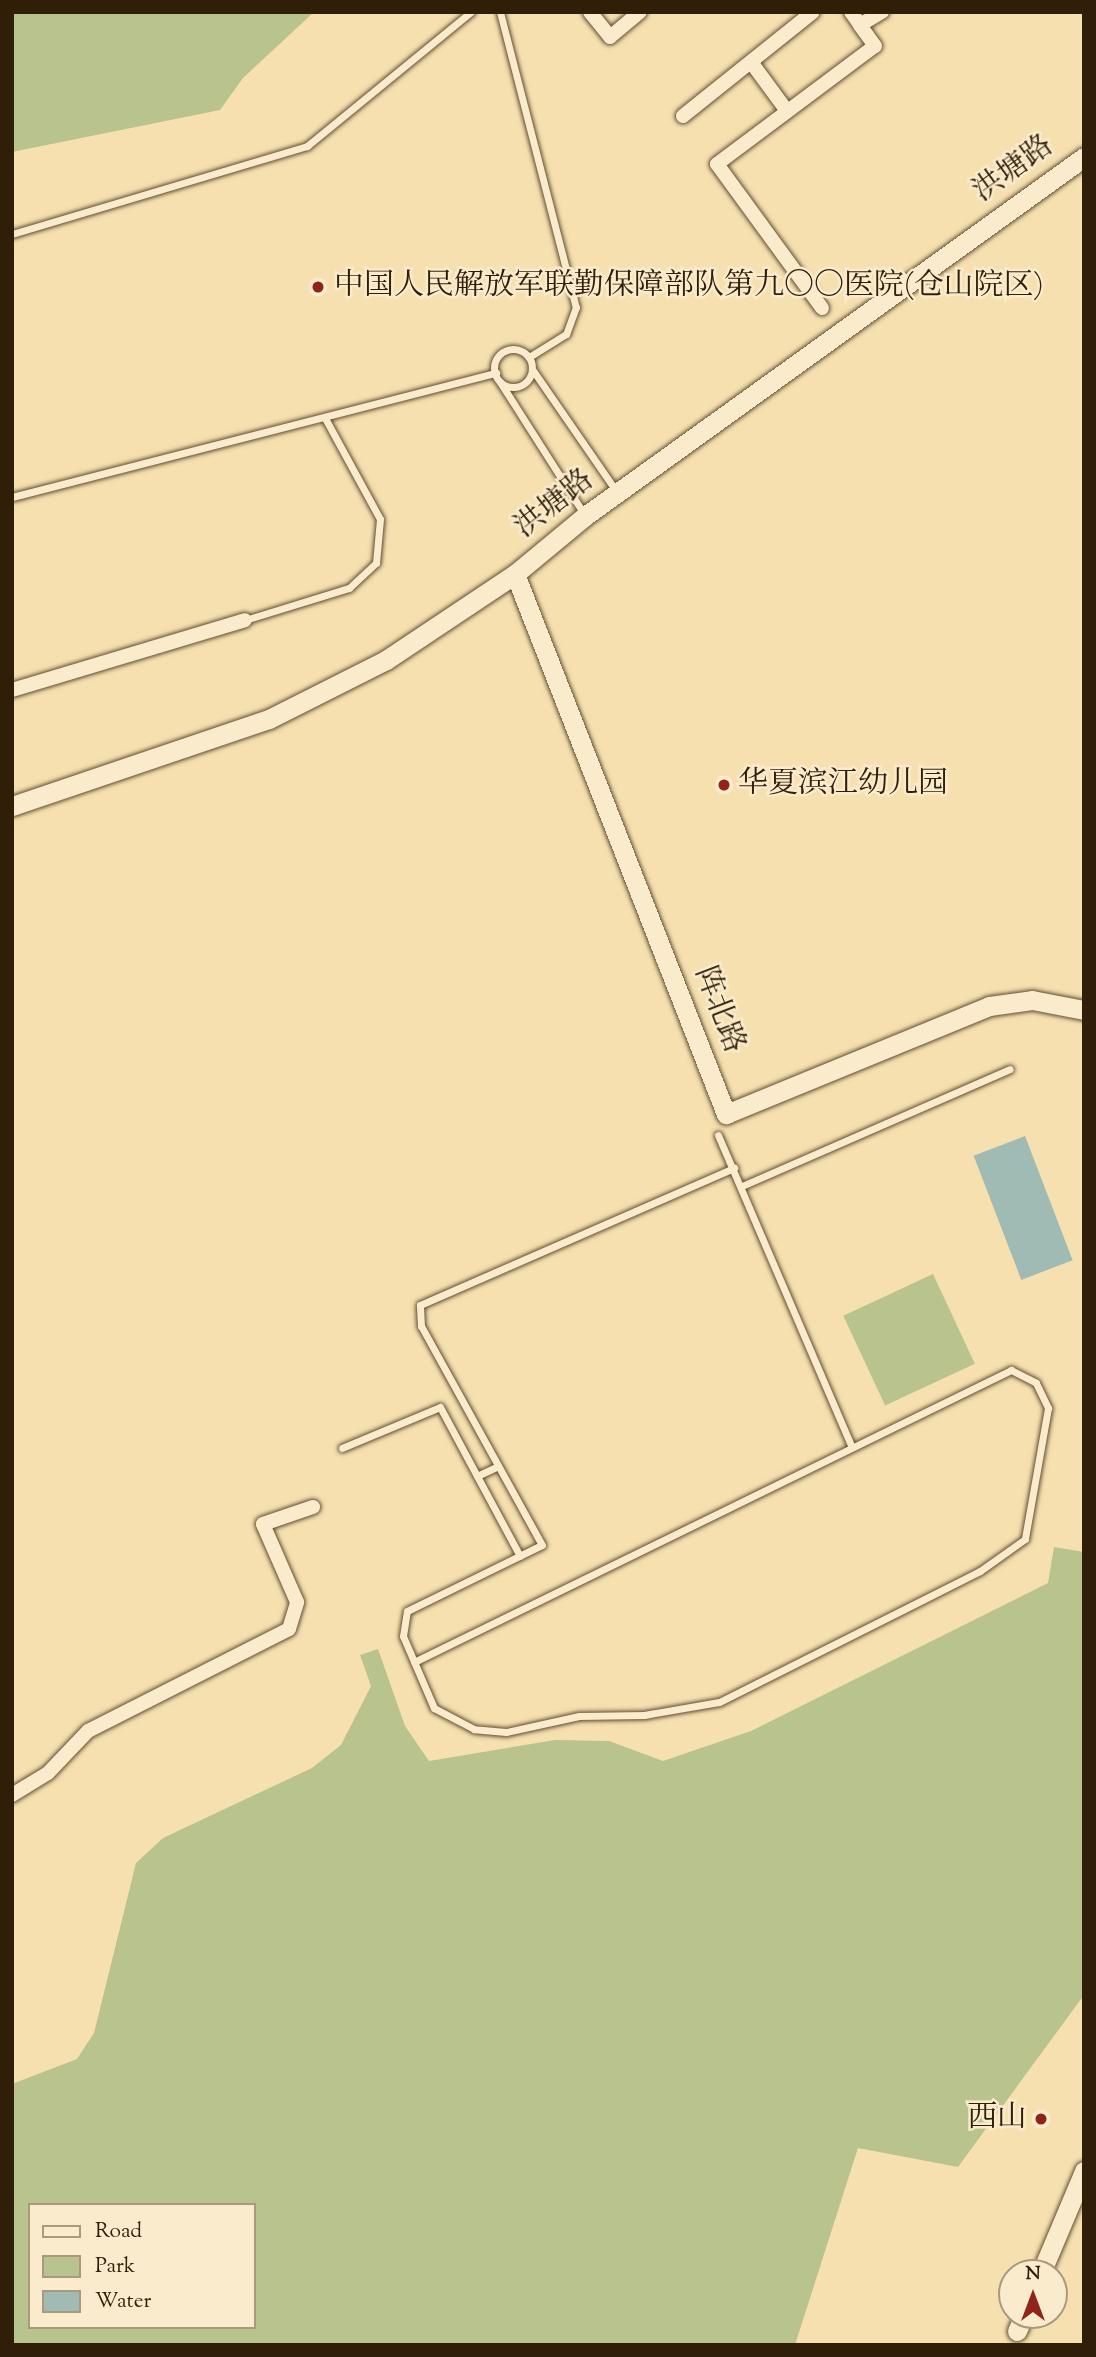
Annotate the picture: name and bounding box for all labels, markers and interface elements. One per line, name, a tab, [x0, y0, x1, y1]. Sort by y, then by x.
street label: 洪塘路	[967, 129, 1061, 211]
place label: 中国人民解放军联勤保障部队第九〇〇医院(仓山院区)	[334, 269, 1044, 305]
marker: 中国人民解放军联勤保障部队第九〇〇医院(仓山院区)	[308, 277, 328, 297]
street label: 洪塘路	[508, 463, 602, 547]
place label: 华夏滨江幼儿园	[738, 767, 948, 803]
marker: 华夏滨江幼儿园	[716, 777, 732, 793]
street label: 阵北路	[685, 962, 751, 1058]
place label: 西山	[967, 2101, 1027, 2137]
marker: 西山	[1033, 2111, 1049, 2127]
legend	[28, 2203, 256, 2329]
text: Road	[95, 2217, 142, 2247]
text: Park	[95, 2252, 135, 2282]
north arrow	[998, 2259, 1068, 2329]
text: N	[1025, 2261, 1041, 2288]
text: Water	[95, 2287, 151, 2317]

